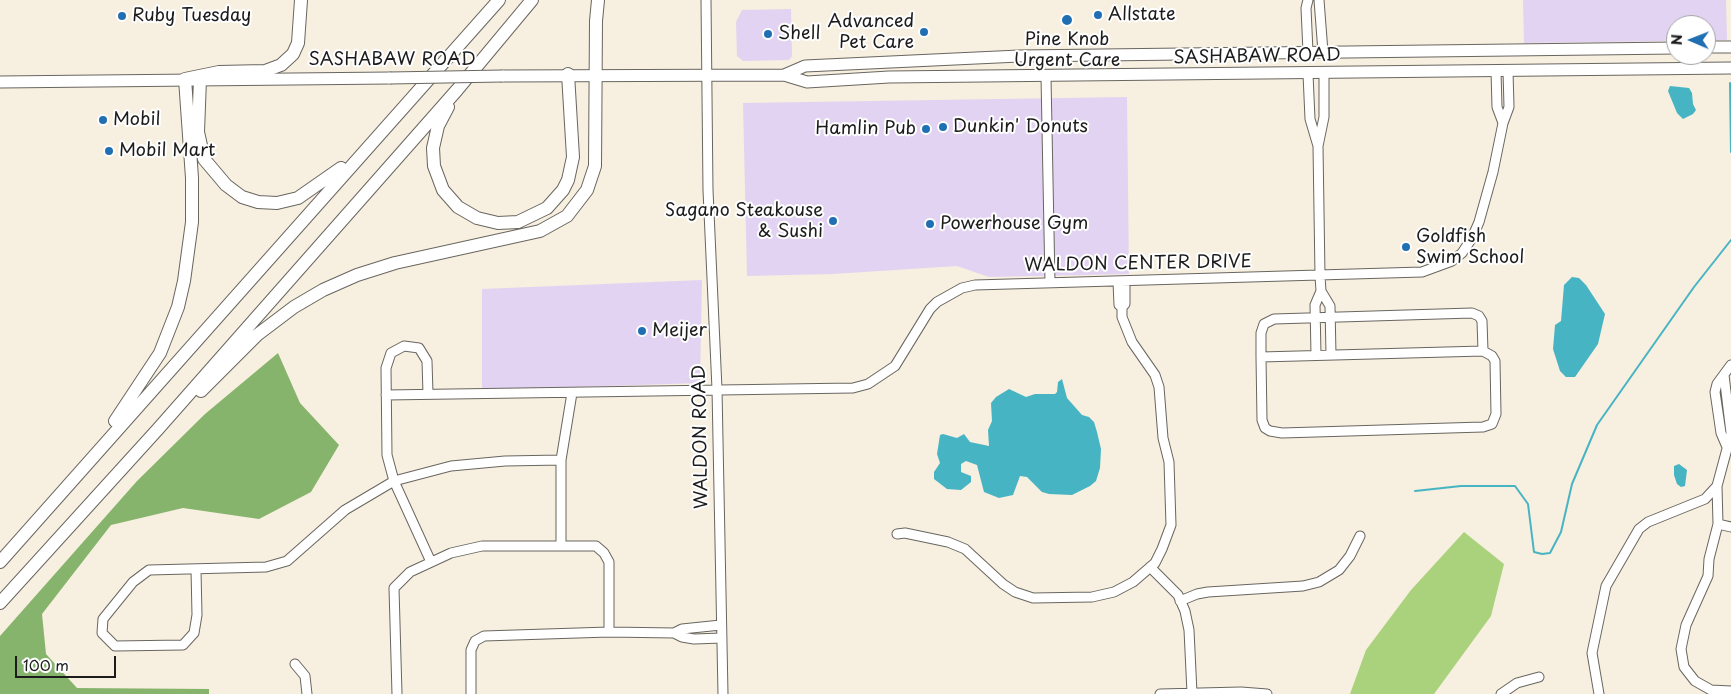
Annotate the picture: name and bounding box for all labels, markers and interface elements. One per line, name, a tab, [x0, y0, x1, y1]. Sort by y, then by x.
place label: Allstate	[1108, 4, 1176, 26]
place label: Ruby Tuesday	[132, 5, 251, 27]
marker: Allstate	[1092, 9, 1104, 21]
marker: Ruby Tuesday	[116, 10, 128, 22]
place label: Advanced Pet Care	[827, 11, 914, 54]
marker: Pine Knob Urgent Care	[1060, 13, 1074, 27]
north arrow	[1666, 15, 1716, 65]
place label: Shell	[778, 23, 820, 45]
marker: Advanced Pet Care	[918, 26, 930, 38]
marker: Shell	[762, 28, 774, 40]
place label: Pine Knob Urgent Care	[1014, 29, 1120, 72]
text: N	[1666, 34, 1687, 45]
street label: SASHABAW ROAD	[1173, 45, 1341, 69]
street label: SASHABAW ROAD	[308, 49, 476, 71]
place label: Mobil	[113, 109, 160, 131]
marker: Mobil	[97, 114, 109, 126]
place label: Dunkin' Donuts	[953, 116, 1088, 138]
place label: Hamlin Pub	[815, 118, 916, 140]
marker: Dunkin' Donuts	[937, 121, 949, 133]
marker: Hamlin Pub	[920, 123, 932, 135]
place label: Mobil Mart	[119, 140, 215, 162]
marker: Mobil Mart	[103, 145, 115, 157]
place label: Sagano Steakouse & Sushi	[665, 200, 823, 242]
place label: Powerhouse Gym	[940, 213, 1088, 235]
marker: Sagano Steakouse & Sushi	[827, 215, 839, 227]
marker: Powerhouse Gym	[924, 218, 936, 230]
place label: Goldfish Swim School	[1416, 226, 1524, 268]
marker: Goldfish Swim School	[1400, 241, 1412, 253]
street label: WALDON CENTER DRIVE	[1024, 251, 1252, 277]
place label: Meijer	[652, 320, 707, 342]
marker: Meijer	[636, 325, 648, 337]
street label: WALDON ROAD	[689, 365, 713, 509]
scale bar	[18, 646, 119, 678]
text: 100 m	[23, 653, 69, 676]

